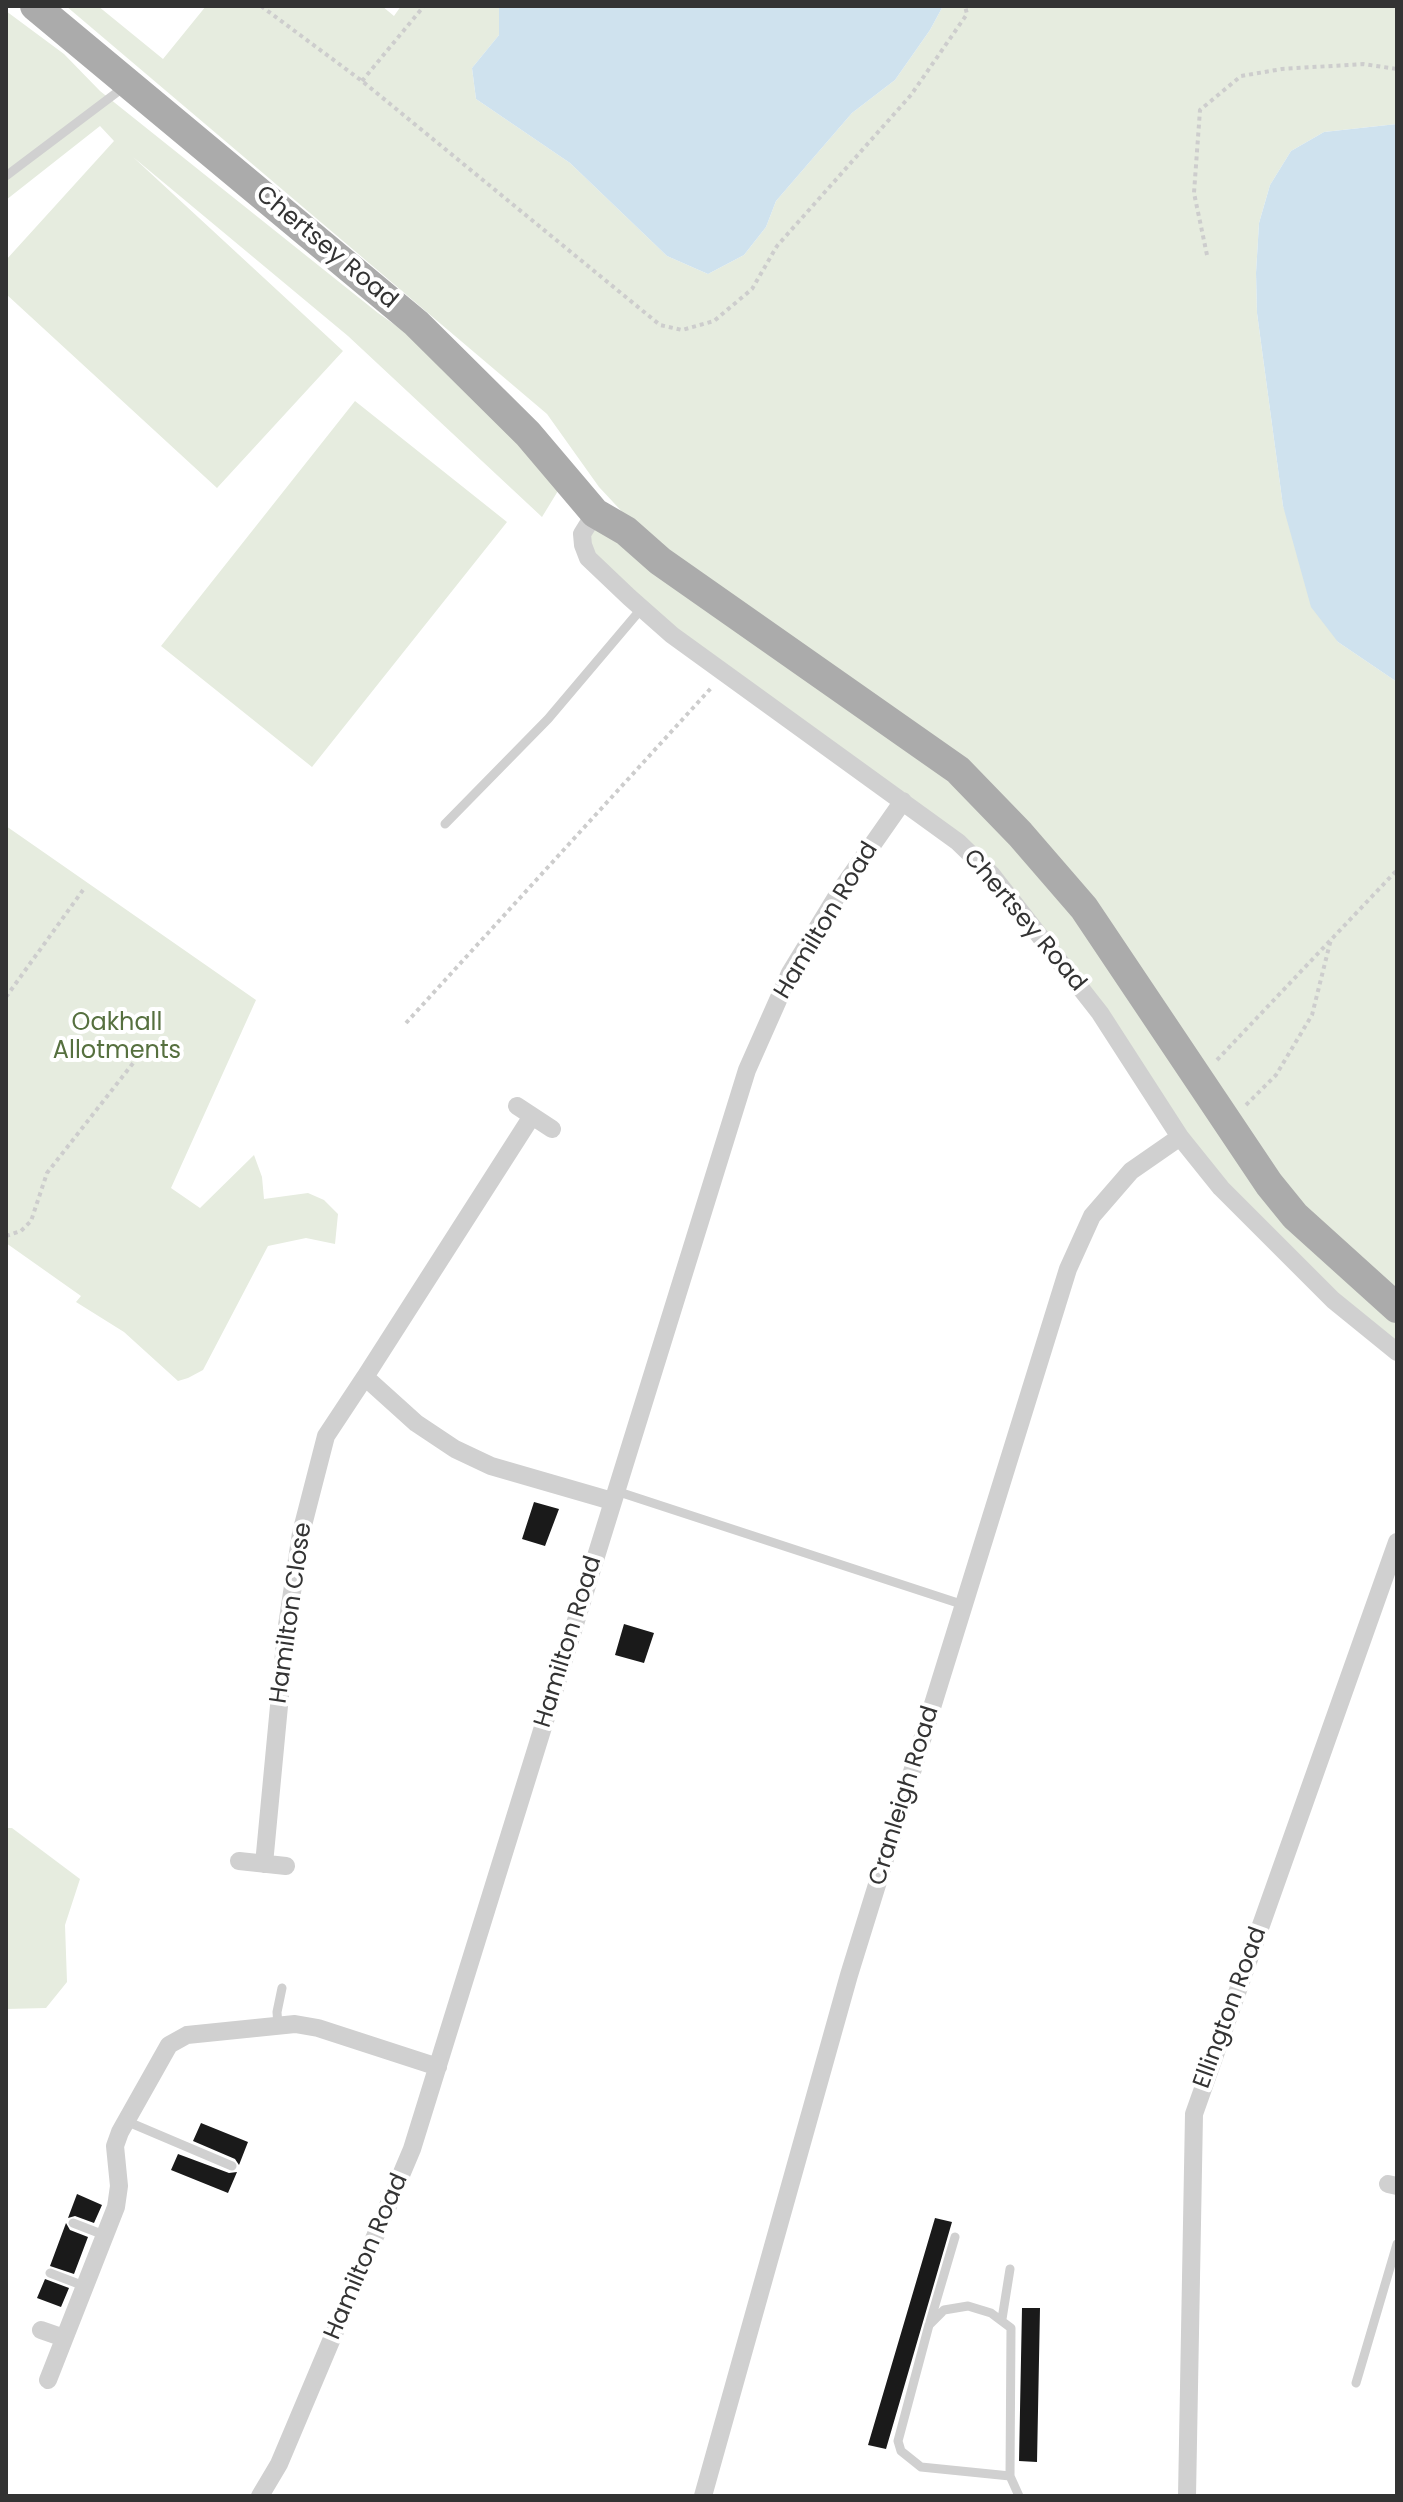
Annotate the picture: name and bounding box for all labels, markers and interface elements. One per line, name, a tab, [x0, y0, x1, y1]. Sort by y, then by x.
street label: Chertsey Road	[249, 180, 403, 316]
street label: Hamilton Road	[769, 837, 885, 1005]
street label: Chertsey Road	[956, 844, 1092, 998]
park label: Oakhall Allotments	[53, 1010, 181, 1066]
street label: Hamilton Close	[265, 1521, 319, 1705]
street label: Hamilton Road	[529, 1553, 609, 1731]
street label: Cranleigh Road	[864, 1703, 946, 1889]
street label: Ellington Road	[1188, 1923, 1274, 2093]
street label: Hamilton Road	[319, 2170, 415, 2344]

